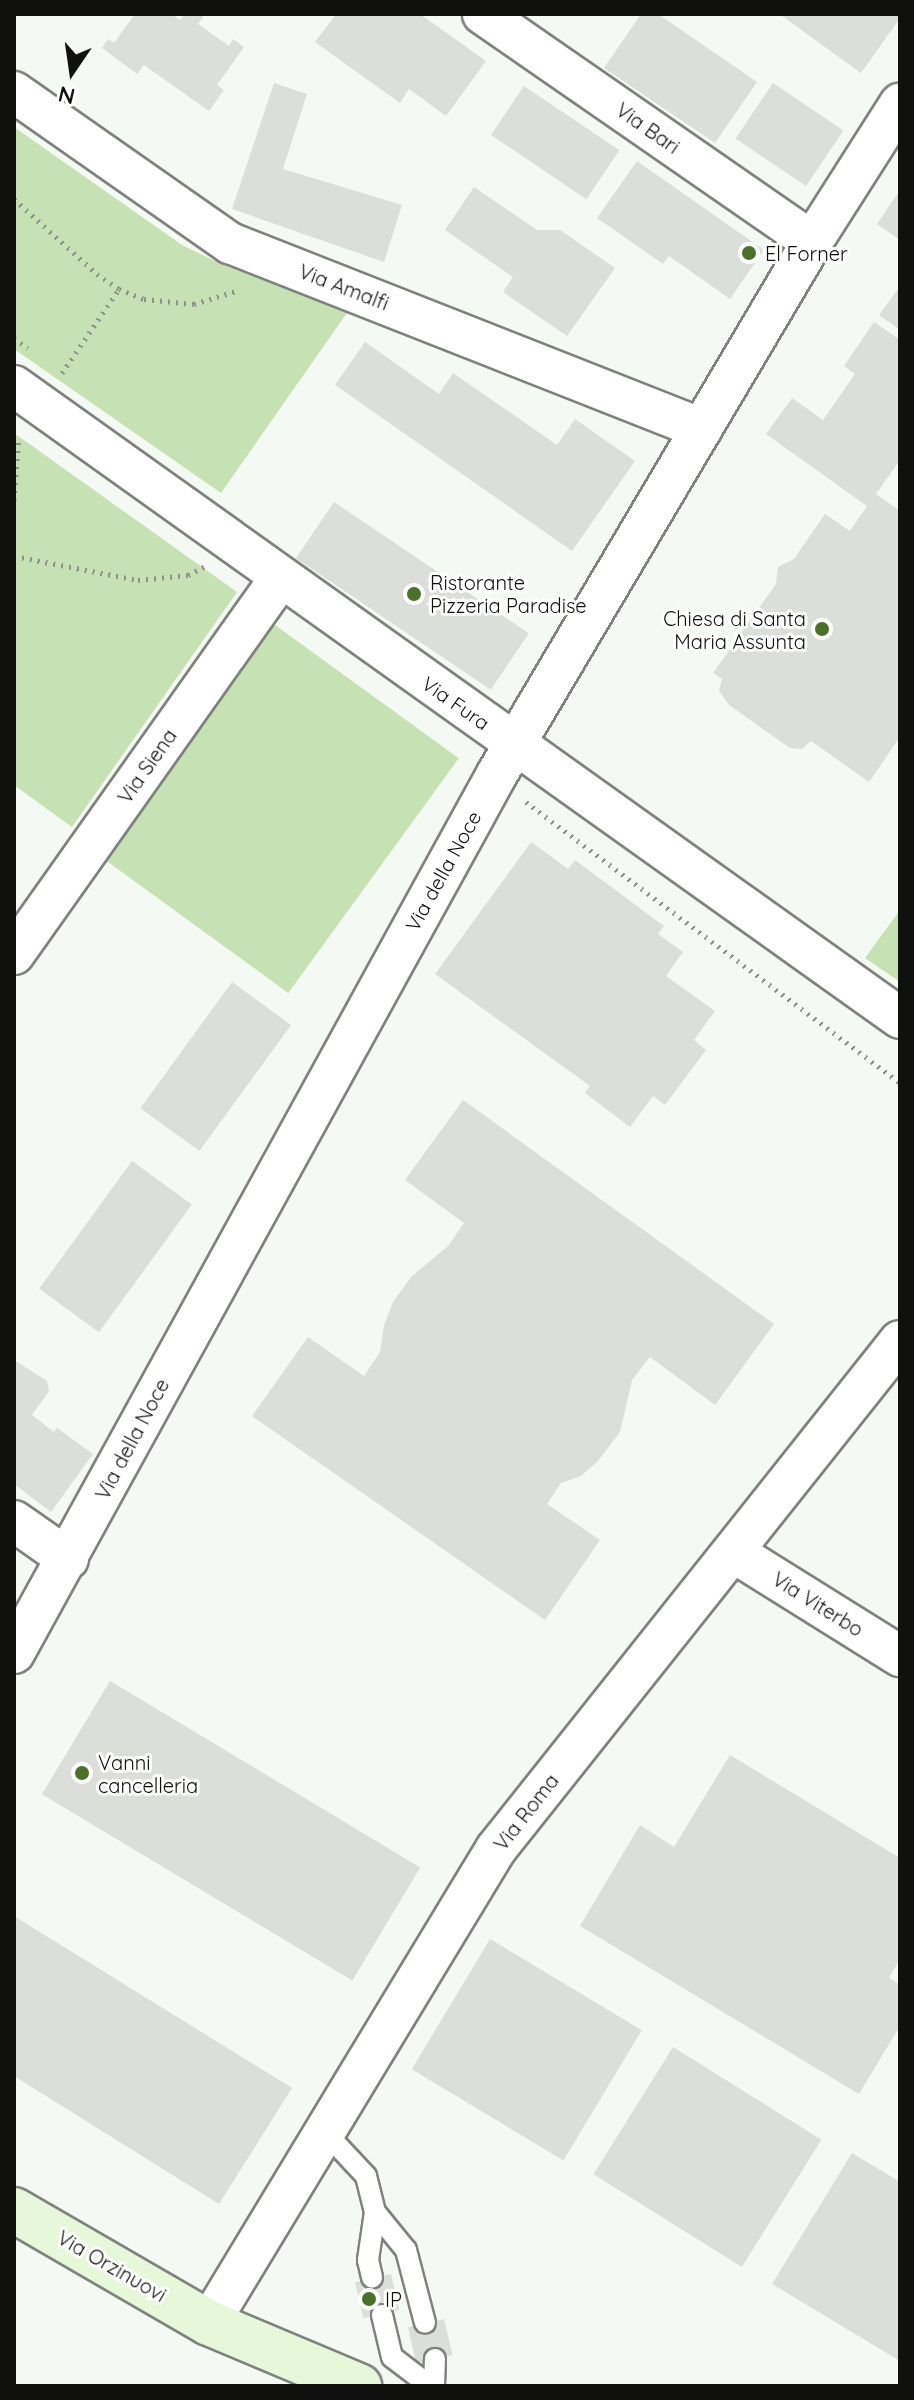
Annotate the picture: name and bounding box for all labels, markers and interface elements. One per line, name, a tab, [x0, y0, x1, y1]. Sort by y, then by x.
north arrow	[32, 32, 112, 112]
text: N	[56, 80, 78, 111]
street label: Via Bari	[612, 97, 684, 159]
place label: El Forner	[765, 241, 848, 265]
marker: El Forner	[740, 244, 758, 262]
street label: Via Amalfi	[296, 259, 392, 315]
place label: Ristorante Pizzeria Paradise	[430, 570, 587, 617]
marker: Ristorante Pizzeria Paradise	[405, 585, 423, 603]
place label: Chiesa di Santa Maria Assunta	[663, 606, 806, 653]
marker: Chiesa di Santa Maria Assunta	[813, 620, 831, 638]
street label: Via Fura	[418, 671, 494, 735]
street label: Via Siena	[113, 724, 181, 808]
street label: Via della Noce	[400, 807, 486, 935]
street label: Via della Noce	[90, 1374, 174, 1504]
street label: Via Viterbo	[768, 1567, 868, 1641]
place label: Vanni cancelleria	[98, 1750, 198, 1797]
marker: Vanni cancelleria	[73, 1764, 91, 1782]
street label: Via Roma	[489, 1769, 563, 1855]
street label: Via Orzinuovi	[53, 2225, 171, 2307]
place label: IP	[385, 2287, 402, 2311]
marker: IP	[360, 2290, 378, 2308]

